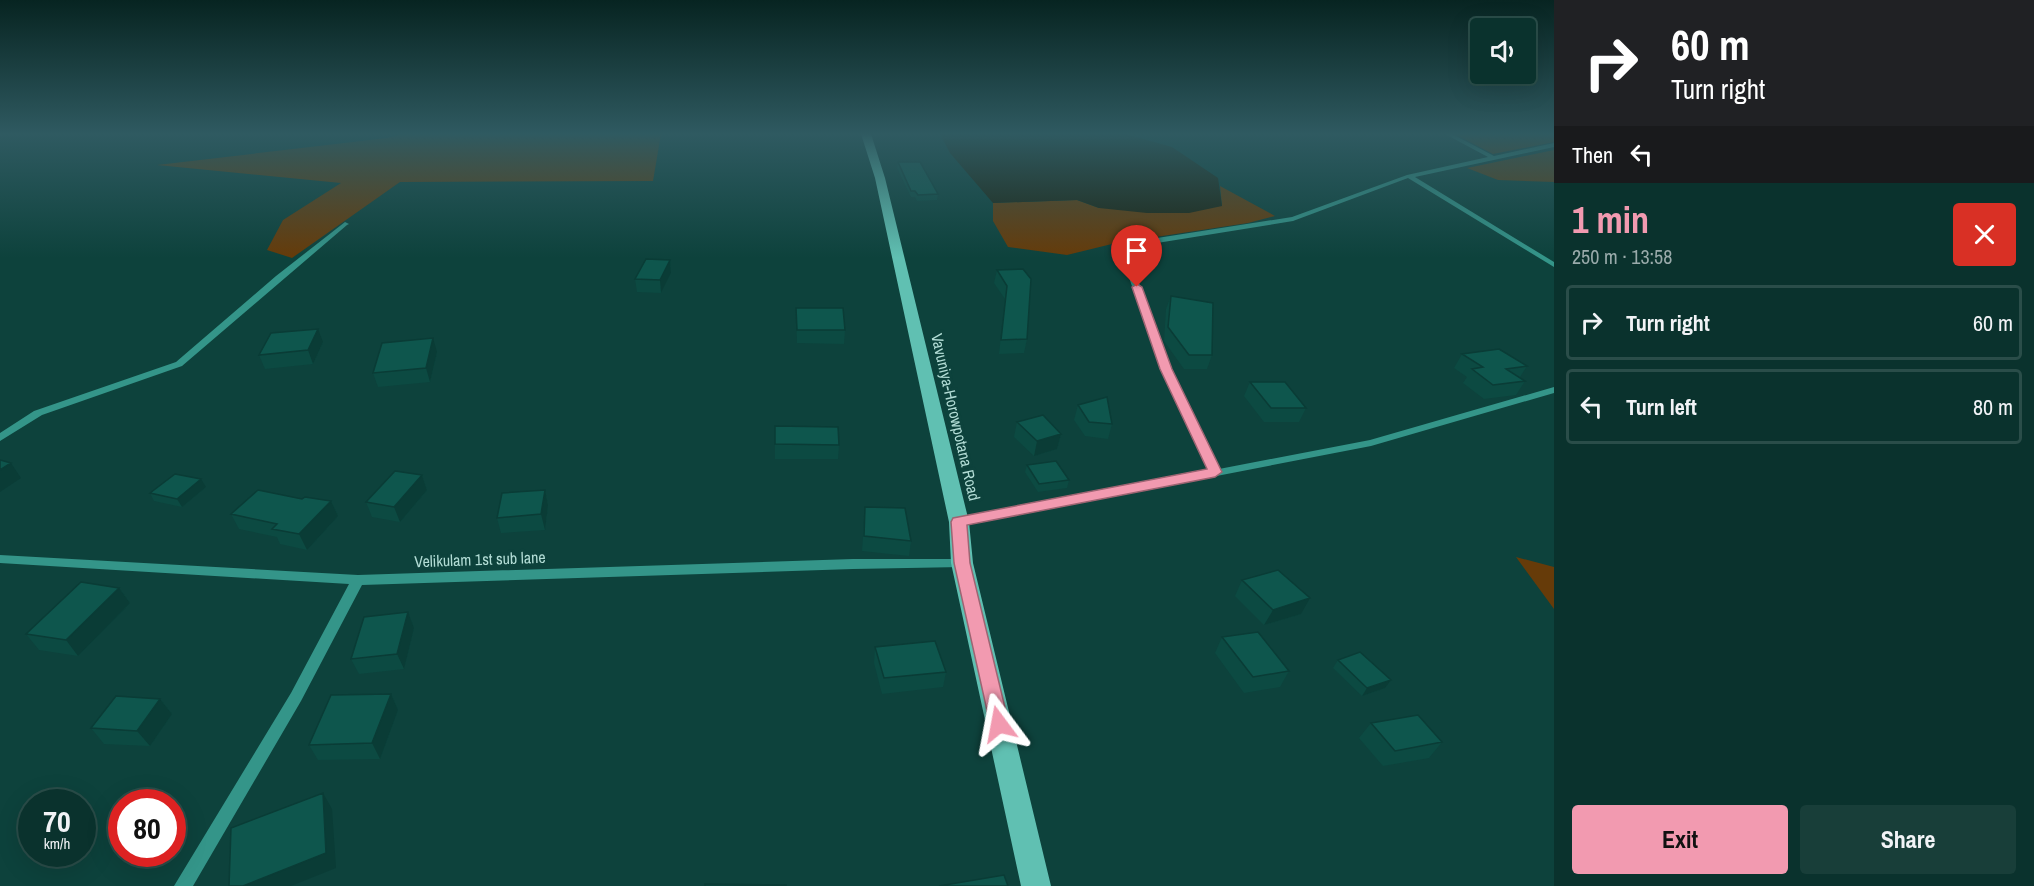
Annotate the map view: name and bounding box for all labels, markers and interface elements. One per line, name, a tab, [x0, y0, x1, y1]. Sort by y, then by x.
text: 60 m	[1671, 17, 1750, 73]
map controls	[1470, 18, 1536, 84]
button: sound	[1470, 18, 1536, 84]
icon: right	[1572, 24, 1650, 102]
text: Turn right	[1671, 71, 1765, 107]
icon: left	[1625, 138, 1658, 171]
text: Then	[1572, 140, 1613, 170]
text: 1 min	[1572, 196, 1649, 244]
button: close	[1953, 203, 2016, 266]
pin	[1111, 225, 1162, 287]
icon: arrive	[1120, 234, 1153, 267]
text: 250 m · 13:58	[1572, 243, 1672, 270]
icon: right	[1575, 306, 1608, 339]
text: Turn right	[1626, 308, 1710, 338]
text: 60 m	[1973, 308, 2013, 338]
street label: Vavuniya-Horowpotana Road	[926, 331, 986, 503]
icon: left	[1575, 390, 1608, 423]
text: Turn left	[1626, 392, 1697, 422]
text: 80 m	[1973, 392, 2013, 422]
street label: Velikulam 1st sub lane	[414, 546, 546, 572]
position arrow	[967, 692, 1031, 756]
speed limit sign: 80	[108, 789, 186, 867]
text: 70	[43, 801, 71, 841]
button: Exit	[1572, 805, 1788, 874]
button: Share	[1800, 805, 2016, 874]
text: km/h	[44, 833, 70, 854]

